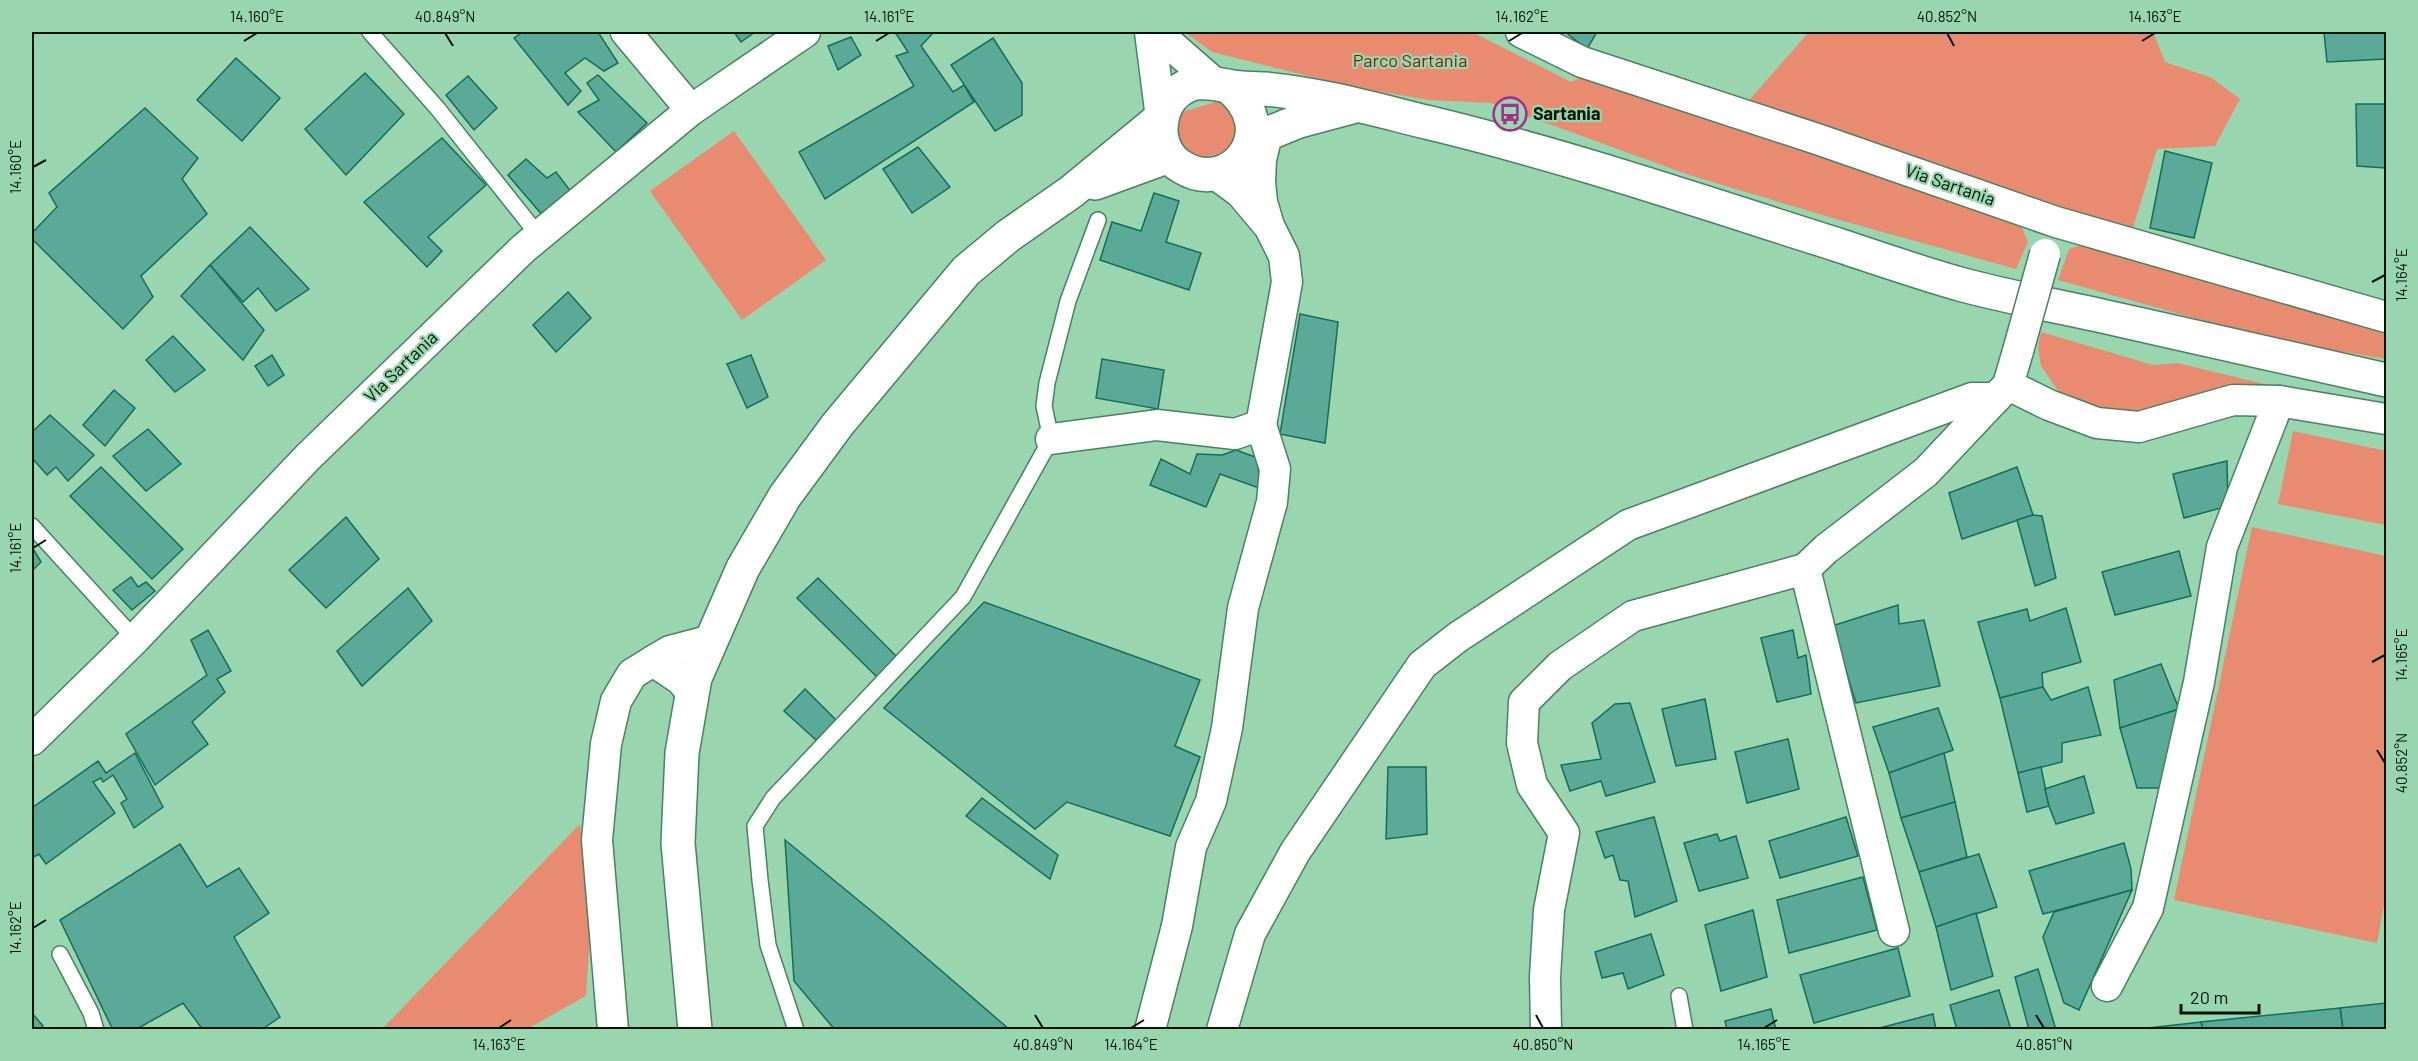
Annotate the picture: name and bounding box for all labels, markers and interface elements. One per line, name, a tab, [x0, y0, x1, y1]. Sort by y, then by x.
text: 14.160°E	[230, 7, 284, 25]
text: 40.849°N	[415, 7, 475, 25]
text: 14.161°E	[864, 7, 914, 25]
text: 14.162°E	[1495, 7, 1549, 25]
text: 40.852°N	[1917, 7, 1977, 25]
text: 14.163°E	[2128, 7, 2182, 25]
park label: Parco Sartania	[1353, 49, 1467, 71]
bus stop icon: Sartania	[1492, 96, 1528, 132]
place label: Sartania	[1533, 102, 1600, 124]
text: 14.160°E	[6, 140, 24, 194]
street label: Via Sartania	[1902, 158, 1998, 210]
text: 14.164°E	[2392, 248, 2410, 302]
street label: Via Sartania	[359, 326, 442, 407]
text: 14.161°E	[6, 523, 24, 573]
text: 14.165°E	[2392, 628, 2410, 682]
text: 40.852°N	[2392, 733, 2410, 793]
text: 14.162°E	[6, 901, 24, 955]
scale bar	[2181, 977, 2259, 1015]
text: 20 m	[2190, 986, 2228, 1008]
text: 14.163°E	[472, 1035, 526, 1053]
text: 40.849°N	[1013, 1035, 1073, 1053]
text: 14.164°E	[1104, 1035, 1158, 1053]
text: 40.850°N	[1513, 1035, 1573, 1053]
text: 14.165°E	[1737, 1035, 1791, 1053]
text: 40.851°N	[2015, 1035, 2073, 1053]

